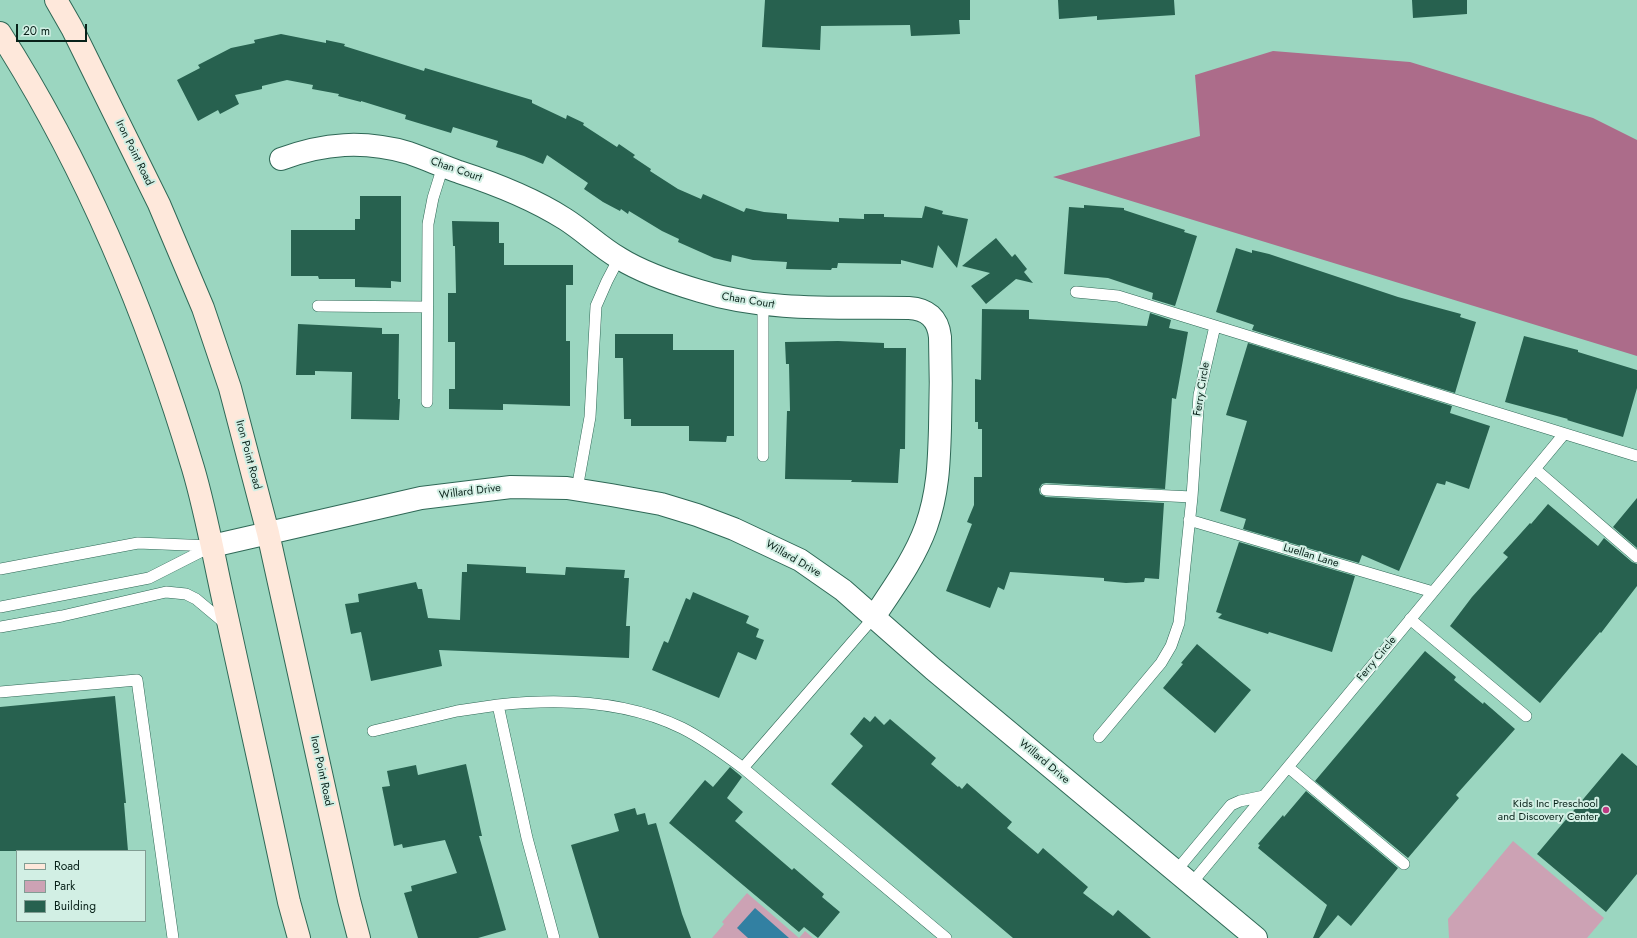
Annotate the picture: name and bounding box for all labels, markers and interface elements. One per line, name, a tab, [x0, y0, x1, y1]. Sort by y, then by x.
scale bar	[18, 16, 89, 42]
text: 20 m	[23, 22, 50, 40]
street label: Iron Point Road	[112, 118, 156, 188]
street label: Chan Court	[429, 155, 483, 185]
street label: Chan Court	[721, 290, 775, 312]
street label: Ferry Circle	[1191, 361, 1213, 417]
street label: Iron Point Road	[232, 419, 264, 491]
street label: Willard Drive	[438, 482, 502, 502]
street label: Willard Drive	[763, 538, 823, 580]
street label: Luellan Lane	[1282, 541, 1340, 571]
street label: Ferry Circle	[1354, 634, 1400, 684]
street label: Iron Point Road	[307, 735, 335, 807]
street label: Willard Drive	[1016, 737, 1072, 787]
place label: Kids Inc Preschool and Discovery Center	[1498, 797, 1598, 823]
marker: Kids Inc Preschool and Discovery Center	[1601, 805, 1611, 815]
legend	[16, 850, 146, 922]
text: Road	[54, 857, 80, 875]
text: Park	[54, 877, 75, 895]
text: Building	[54, 897, 96, 915]

